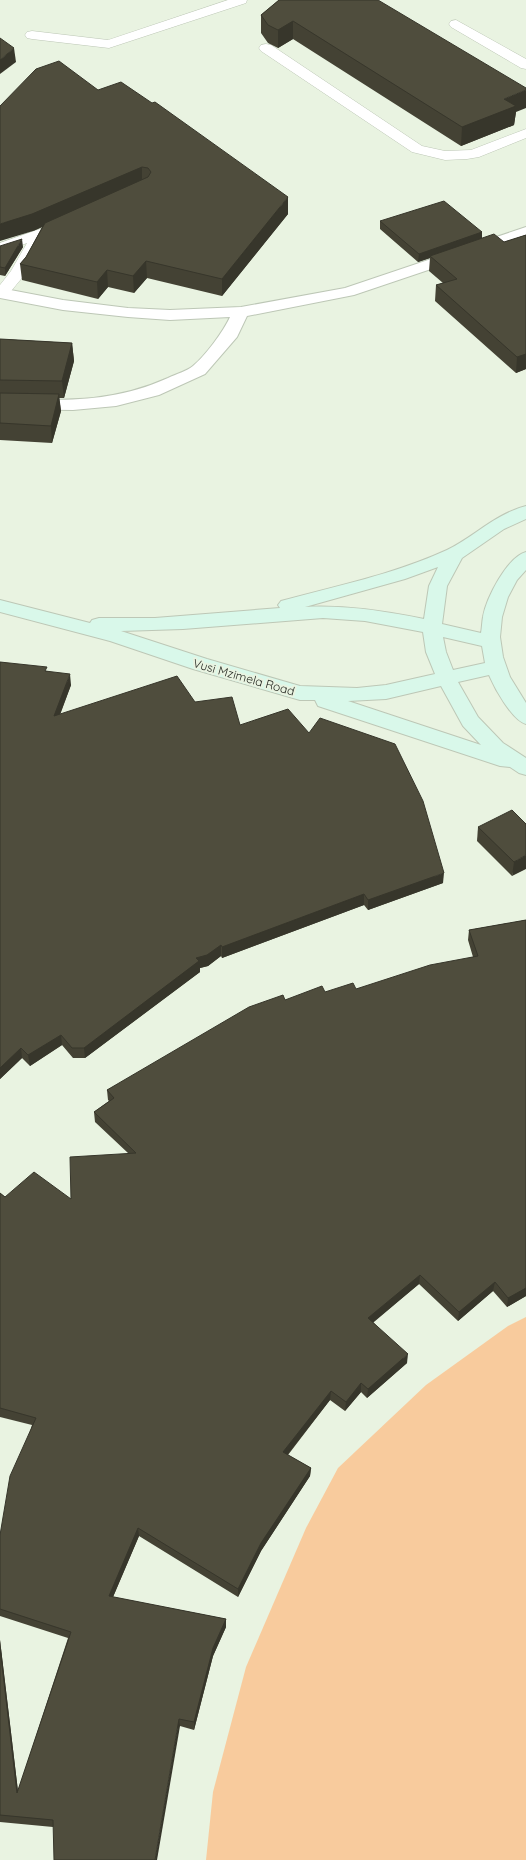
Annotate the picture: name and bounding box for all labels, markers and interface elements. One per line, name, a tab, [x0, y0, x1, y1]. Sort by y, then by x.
street label: Vusi Mzimela Road	[191, 655, 297, 699]

